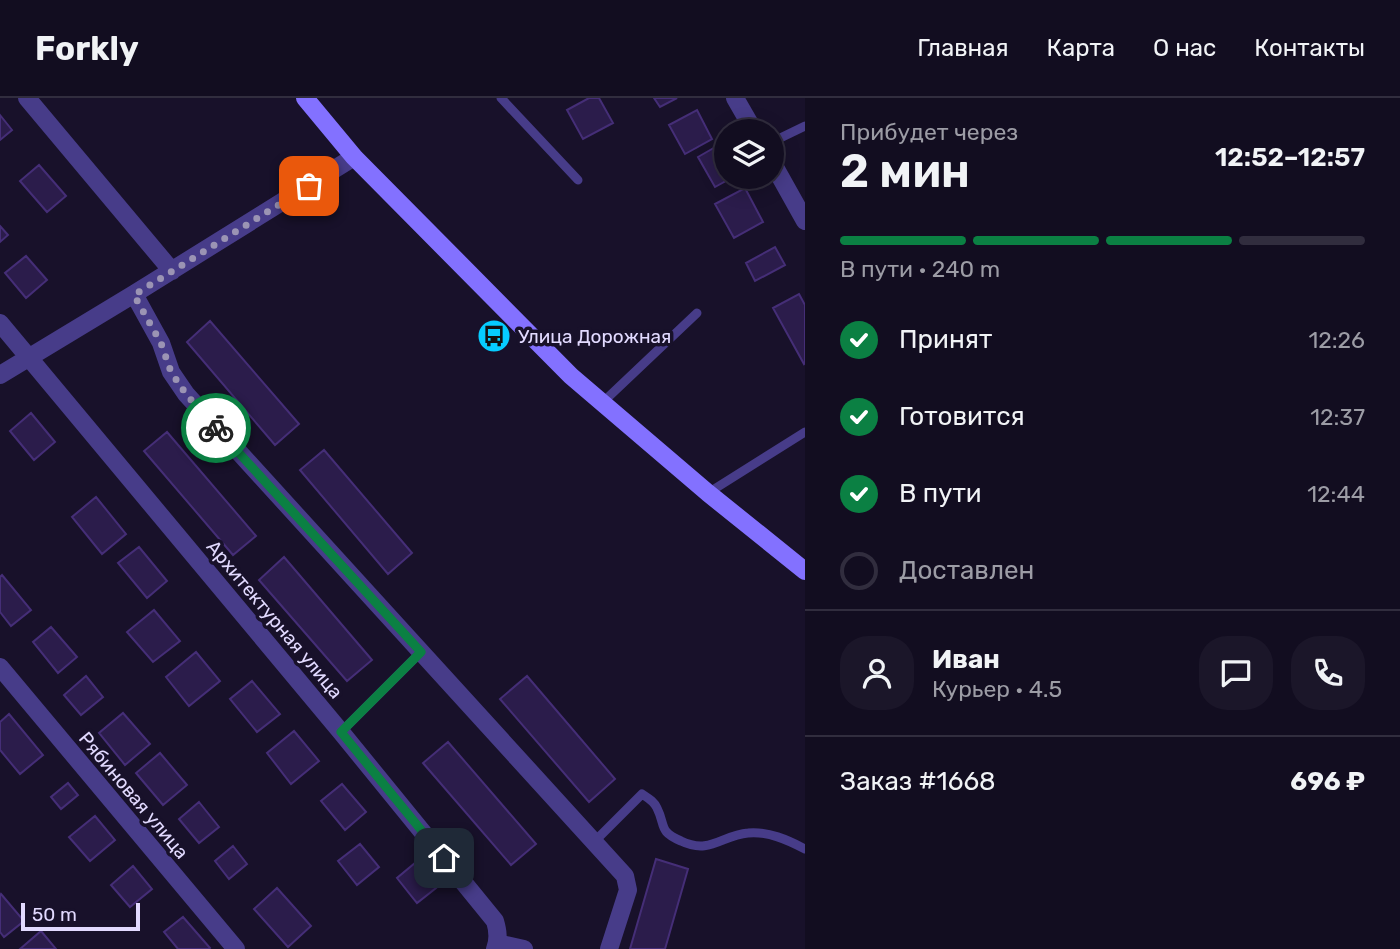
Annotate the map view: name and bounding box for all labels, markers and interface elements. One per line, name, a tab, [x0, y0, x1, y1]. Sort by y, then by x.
text: Forkly	[35, 29, 139, 68]
text: Главная	[917, 34, 1009, 62]
text: Карта	[1047, 34, 1115, 62]
text: О нас	[1153, 34, 1216, 62]
text: Контакты	[1254, 34, 1365, 62]
text: Прибудет через	[840, 118, 1018, 146]
map controls	[714, 119, 784, 189]
button: layers	[714, 119, 784, 189]
text: 12:52–12:57	[1215, 142, 1365, 173]
text: 2 мин	[840, 144, 970, 199]
pin	[279, 156, 339, 216]
icon: bag	[290, 167, 328, 205]
text: В пути · 240 m	[840, 255, 1000, 283]
bus stop icon: Улица Дорожная	[475, 317, 513, 355]
icon: check	[840, 321, 878, 359]
text: Принят	[899, 324, 992, 355]
place label: Улица Дорожная	[518, 325, 671, 348]
text: 12:26	[1308, 326, 1365, 354]
courier	[181, 393, 251, 463]
icon: check	[840, 398, 878, 436]
text: Готовится	[899, 401, 1025, 432]
text: 12:37	[1310, 403, 1365, 431]
icon: bike	[197, 409, 235, 447]
icon: check	[840, 475, 878, 513]
text: В пути	[899, 478, 982, 509]
text: 12:44	[1307, 480, 1365, 508]
street label: Архитектурная улица	[202, 535, 348, 703]
text: Доставлен	[899, 555, 1034, 586]
button: person	[840, 636, 914, 710]
button: chat	[1199, 636, 1273, 710]
button: phone	[1291, 636, 1365, 710]
text: Иван	[932, 644, 1000, 675]
text: Курьер · 4.5	[932, 675, 1062, 703]
street label: Рябиновая улица	[74, 727, 193, 863]
text: Заказ #1668	[840, 766, 996, 797]
text: 696 ₽	[1290, 766, 1365, 797]
pin	[414, 828, 474, 888]
icon: home	[425, 839, 463, 877]
scale bar	[21, 900, 140, 932]
text: 50 m	[32, 903, 77, 926]

